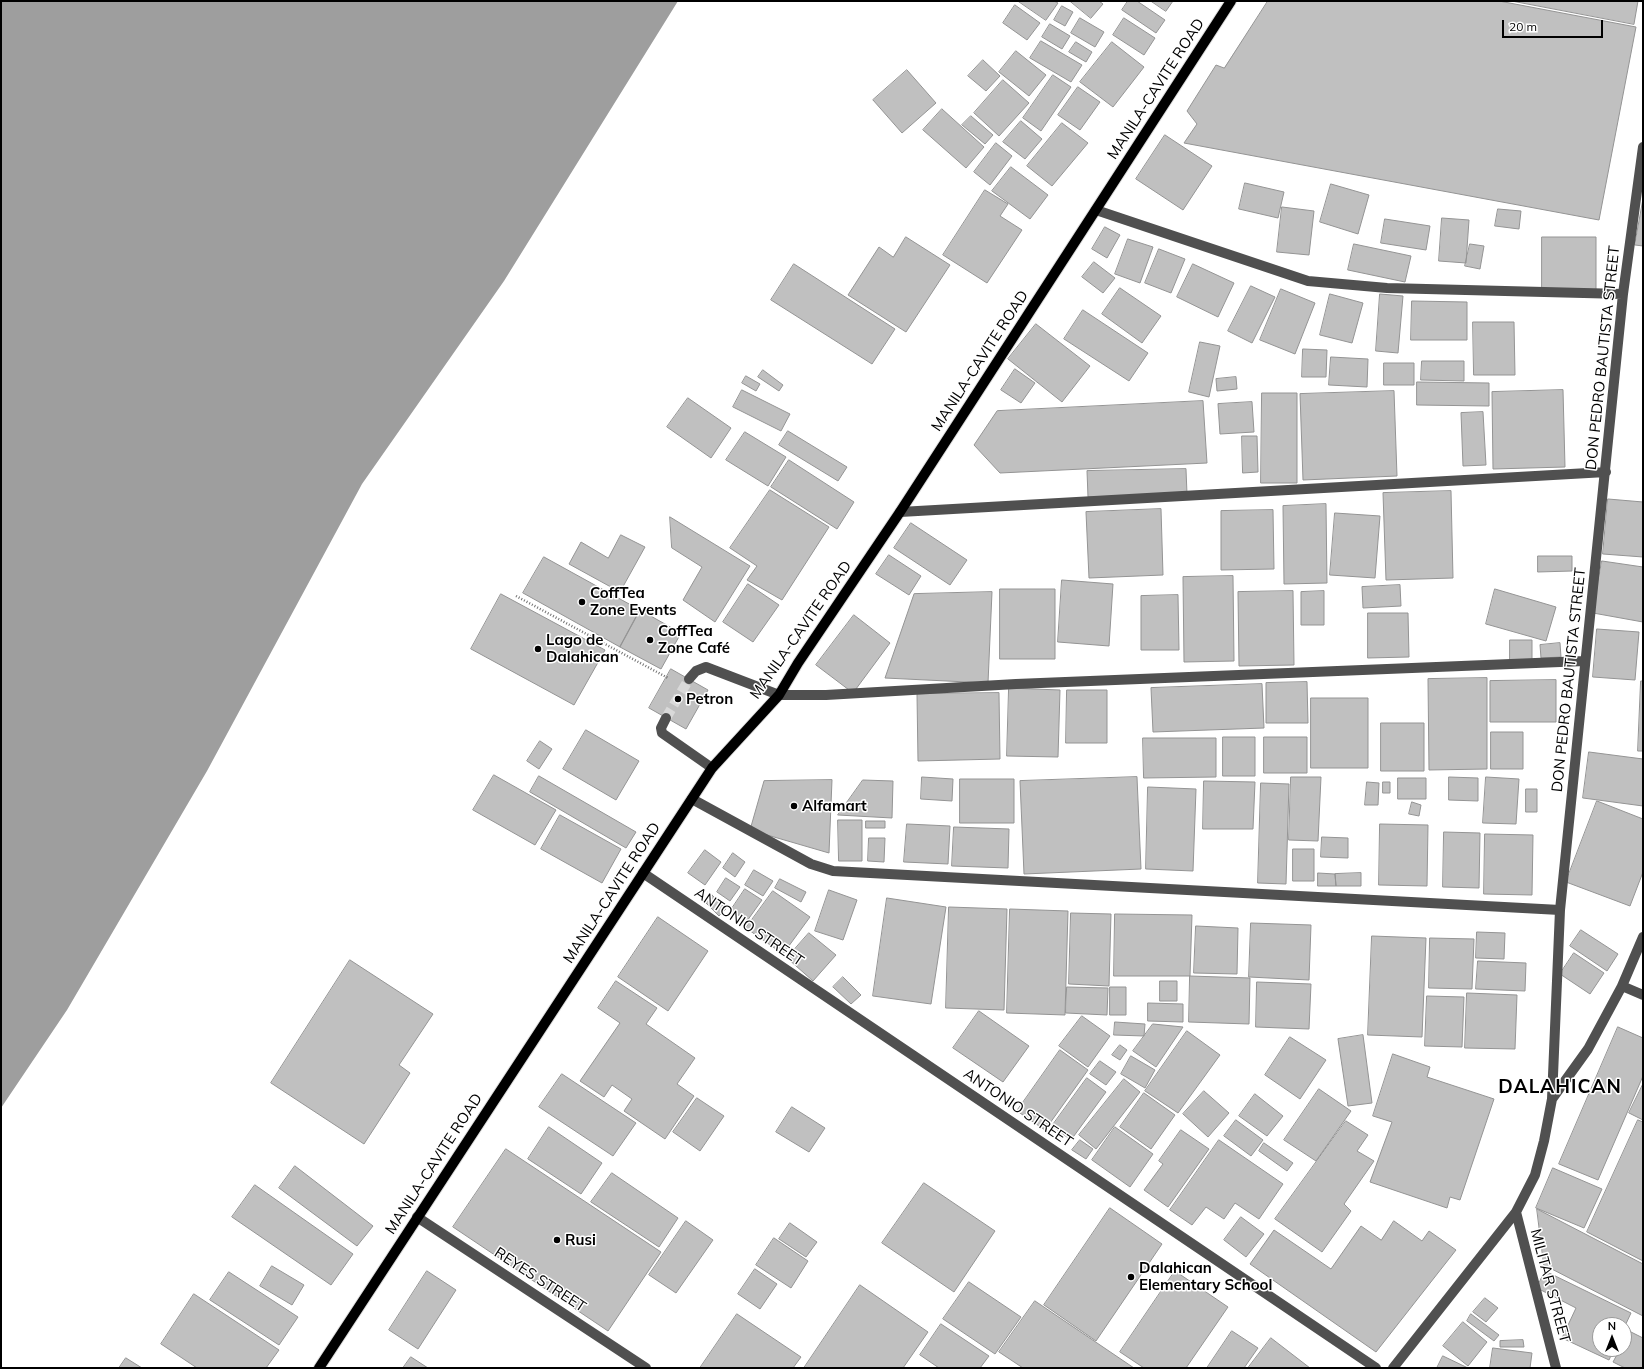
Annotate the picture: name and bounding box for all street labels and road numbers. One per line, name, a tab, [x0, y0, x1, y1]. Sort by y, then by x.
street label: MANILA-CAVITE ROAD	[1104, 15, 1208, 163]
street label: DON PEDRO BAUTISTA STREET	[1582, 245, 1624, 471]
street label: MANILA-CAVITE ROAD	[928, 287, 1032, 435]
street label: MANILA-CAVITE ROAD	[747, 558, 855, 702]
street label: DON PEDRO BAUTISTA STREET	[1548, 567, 1590, 793]
street label: MANILA-CAVITE ROAD	[560, 819, 664, 967]
street label: ANTONIO STREET	[691, 884, 807, 970]
street label: ANTONIO STREET	[960, 1065, 1076, 1151]
street label: MANILA-CAVITE ROAD	[382, 1090, 486, 1238]
street label: MILITAR STREET	[1526, 1227, 1574, 1345]
street label: REYES STREET	[491, 1244, 589, 1316]

